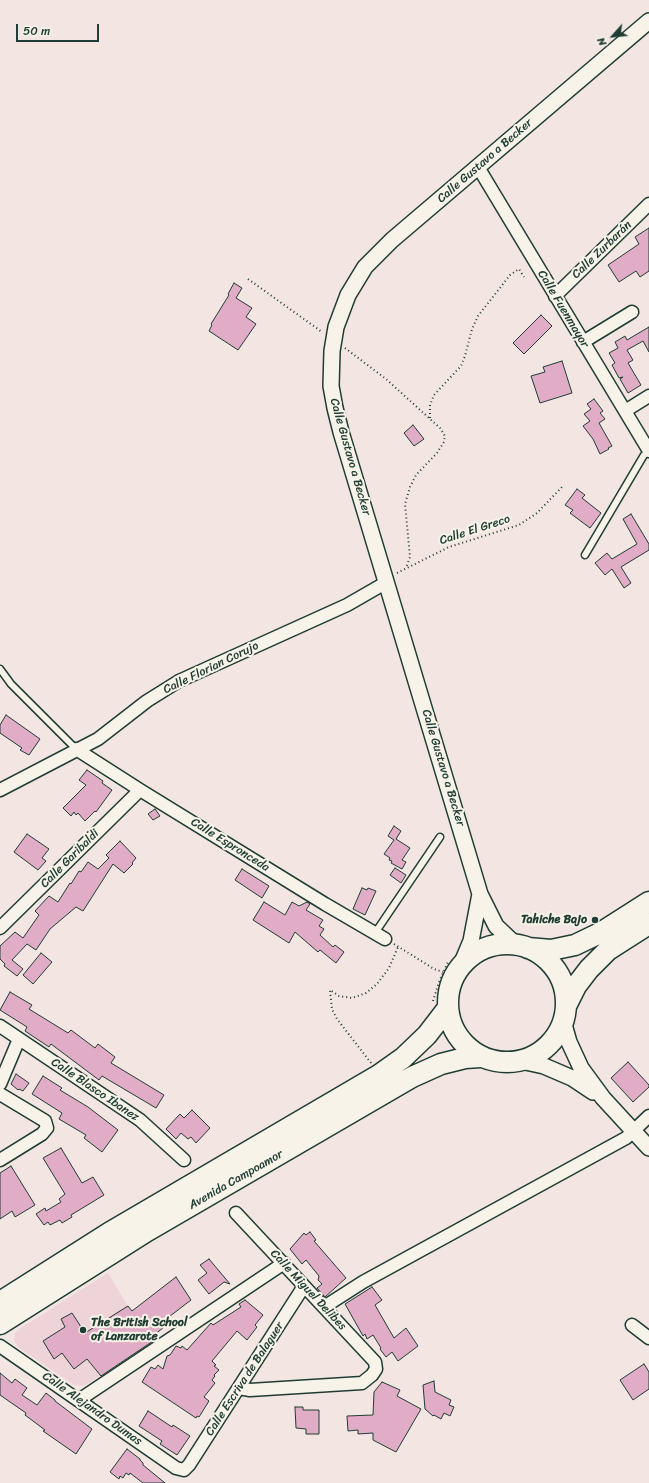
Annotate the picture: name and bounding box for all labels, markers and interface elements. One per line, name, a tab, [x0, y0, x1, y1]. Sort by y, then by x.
scale bar	[18, 16, 101, 42]
north arrow	[593, 16, 633, 56]
text: 50 m	[23, 20, 50, 42]
text: N	[592, 34, 612, 49]
street label: Calle Gustavo a Becker	[435, 116, 535, 206]
street label: Calle Zurbarán	[569, 218, 635, 282]
street label: Calle Fuenmayor	[534, 268, 592, 350]
street label: Calle Gustavo a Becker	[326, 397, 374, 517]
street label: Calle El Greco	[438, 512, 512, 548]
street label: Calle Florian Corujo	[161, 639, 261, 697]
street label: Calle Gustavo a Becker	[418, 708, 468, 828]
street label: Calle Espronceda	[188, 815, 272, 875]
street label: Calle Garibaldi	[38, 827, 102, 891]
place label: Tahiche Bajo	[521, 913, 587, 927]
marker: Tahiche Bajo	[590, 915, 600, 925]
street label: Calle Blasco Ibanez	[48, 1055, 142, 1125]
street label: Avenida Campoamor	[186, 1147, 286, 1213]
street label: Calle Miguel Delibes	[267, 1247, 349, 1333]
place label: The British School of Lanzarote	[91, 1316, 187, 1344]
street label: Calle Escriva de Balaguer	[203, 1319, 287, 1439]
marker: The British School of Lanzarote	[78, 1325, 88, 1335]
street label: Calle Alejandro Dumas	[39, 1369, 145, 1449]

